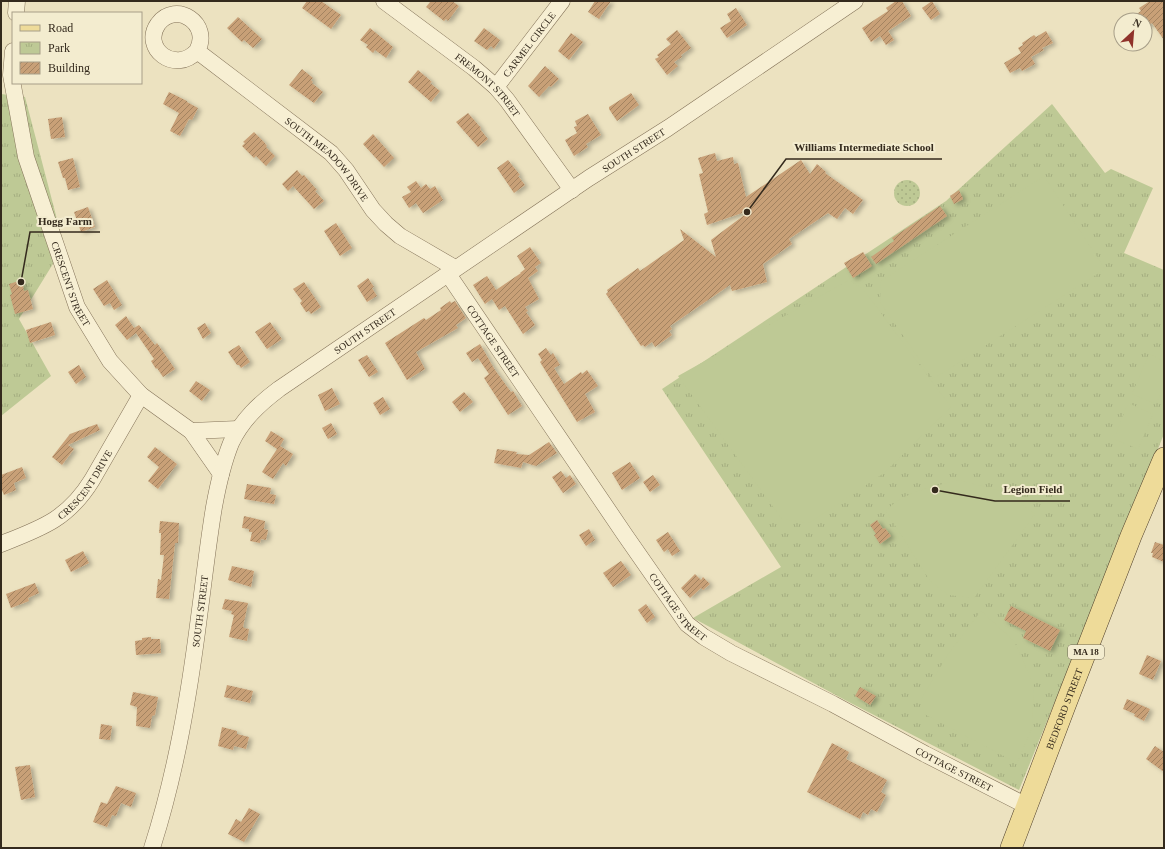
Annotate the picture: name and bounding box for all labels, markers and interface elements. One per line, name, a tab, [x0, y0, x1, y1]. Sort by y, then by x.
street label: CARMEL CIRCLE	[500, 9, 557, 79]
legend	[12, 12, 142, 84]
north arrow	[1113, 12, 1153, 52]
text: N	[1131, 16, 1144, 30]
text: Road	[48, 21, 73, 35]
text: Park	[48, 41, 70, 55]
street label: FREMONT STREET	[453, 51, 523, 119]
text: Building	[48, 61, 90, 75]
street label: SOUTH MEADOW DRIVE	[283, 115, 371, 203]
street label: SOUTH STREET	[600, 126, 667, 174]
callout: Williams Intermediate School	[786, 136, 942, 159]
text: Williams Intermediate School	[794, 141, 934, 153]
callout: Hogg Farm	[30, 209, 100, 232]
text: Hogg Farm	[38, 215, 92, 227]
street label: CRESCENT STREET	[50, 240, 93, 328]
street label: COTTAGE STREET	[465, 303, 522, 379]
street label: SOUTH STREET	[332, 306, 398, 356]
street label: CRESCENT DRIVE	[55, 448, 114, 521]
callout: Legion Field	[995, 478, 1070, 501]
text: Legion Field	[1004, 483, 1062, 495]
street label: COTTAGE STREET	[647, 571, 709, 643]
street label: SOUTH STREET	[190, 574, 210, 648]
road number: MA 18	[1068, 645, 1104, 659]
street label: BEDFORD STREET	[1043, 667, 1084, 751]
street label: COTTAGE STREET	[914, 744, 994, 793]

